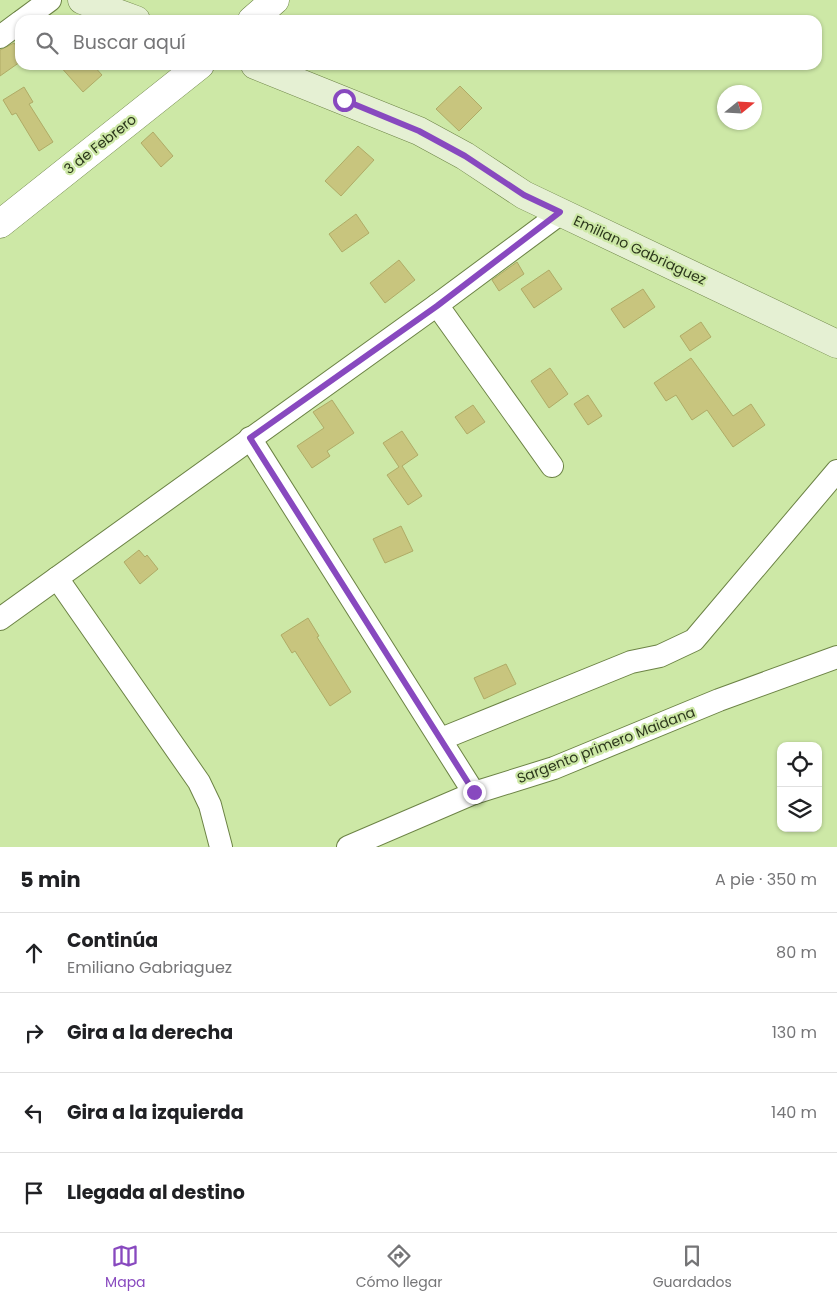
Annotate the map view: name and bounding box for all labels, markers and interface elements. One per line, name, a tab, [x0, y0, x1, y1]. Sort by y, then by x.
search box	[15, 15, 822, 70]
icon: search	[33, 29, 61, 57]
text: Buscar aquí	[73, 29, 186, 56]
north arrow	[717, 85, 762, 130]
route start	[333, 89, 356, 112]
street label: 3 de Febrero	[60, 109, 141, 179]
street label: Emiliano Gabriaguez	[570, 210, 710, 290]
street label: Sargento primero Maidana	[514, 702, 698, 788]
map controls	[777, 742, 822, 832]
button: locate	[777, 742, 822, 787]
route end	[463, 781, 486, 804]
button: layers	[777, 787, 822, 832]
text: 5 min	[20, 865, 81, 894]
text: A pie · 350 m	[715, 868, 817, 891]
text: Continúa	[67, 927, 158, 954]
icon: ahead	[20, 939, 48, 967]
text: 80 m	[776, 941, 817, 964]
text: Emiliano Gabriaguez	[67, 956, 232, 979]
icon: right	[20, 1019, 48, 1047]
text: Gira a la derecha	[67, 1019, 233, 1046]
text: 130 m	[772, 1021, 817, 1044]
icon: left	[20, 1099, 48, 1127]
text: Gira a la izquierda	[67, 1099, 244, 1126]
text: 140 m	[771, 1101, 817, 1124]
icon: arrive	[20, 1179, 48, 1207]
text: Llegada al destino	[67, 1179, 245, 1206]
tab: Mapa	[105, 1242, 146, 1293]
tab: Cómo llegar	[356, 1242, 442, 1293]
tab: Guardados	[653, 1242, 732, 1293]

